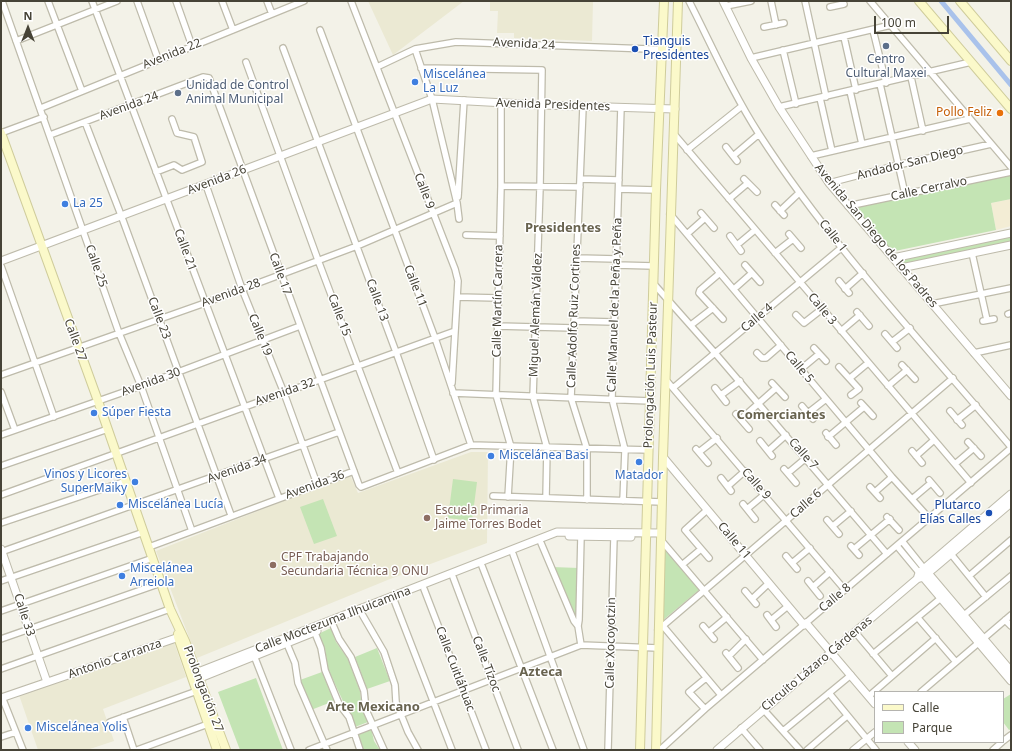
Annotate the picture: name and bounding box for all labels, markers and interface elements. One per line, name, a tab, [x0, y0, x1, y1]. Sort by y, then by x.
north arrow	[8, 8, 48, 48]
text: N	[24, 8, 32, 23]
scale bar	[876, 8, 951, 34]
text: 100 m	[881, 14, 916, 31]
street label: Avenida 24	[493, 35, 555, 53]
place label: Tianguis Presidentes	[643, 35, 709, 63]
street label: Avenida 22	[141, 36, 203, 72]
marker: Centro Cultural Maxei	[881, 41, 891, 51]
marker: Tianguis Presidentes	[630, 44, 640, 54]
place label: Centro Cultural Maxei	[845, 53, 927, 81]
place label: Miscelánea La Luz	[423, 68, 486, 96]
marker: Miscelánea La Luz	[410, 77, 420, 87]
place label: Unidad de Control Animal Municipal	[186, 79, 289, 107]
marker: Unidad de Control Animal Municipal	[173, 88, 183, 98]
street label: Avenida 24	[97, 89, 161, 123]
street label: Avenida Presidentes	[496, 96, 610, 114]
place label: Pollo Feliz	[936, 106, 992, 120]
marker: Pollo Feliz	[995, 108, 1005, 118]
street label: Andador San Diego	[855, 143, 965, 183]
street label: Avenida San Diego de los Padres	[811, 161, 941, 311]
street label: Avenida 26	[185, 162, 249, 198]
street label: Calle 9	[411, 171, 437, 211]
street label: Calle Cerralvo	[890, 174, 968, 204]
place label: La 25	[73, 197, 103, 211]
marker: La 25	[60, 199, 70, 209]
street label: Calle Manuel de la Peña y Peña	[605, 217, 625, 393]
street label: Calle 1	[816, 217, 850, 255]
district label: Presidentes	[525, 220, 601, 236]
street label: Calle 21	[171, 227, 199, 273]
street label: Calle 25	[82, 243, 110, 289]
street label: Calle Martín Carrera	[490, 244, 506, 358]
street label: Calle Adolfo Ruiz Cortines	[564, 244, 584, 388]
street label: Calle 17	[266, 251, 294, 297]
street label: Miguel Alemán Váldez	[527, 253, 545, 377]
street label: Calle 11	[400, 263, 430, 309]
street label: Avenida 28	[199, 276, 263, 310]
street label: Calle 13	[363, 277, 391, 323]
street label: Calle 3	[805, 290, 839, 328]
street label: Calle 15	[324, 292, 354, 338]
street label: Calle 23	[144, 295, 174, 341]
street label: Prolongación Luis Pasteur	[641, 301, 661, 449]
street label: Calle 4	[738, 301, 776, 335]
street label: Calle 19	[245, 312, 275, 358]
street label: Calle 27	[61, 317, 89, 363]
street label: Calle 5	[782, 348, 816, 386]
street label: Avenida 30	[119, 365, 183, 399]
street label: Avenida 32	[253, 375, 317, 409]
place label: Súper Fiesta	[102, 406, 171, 420]
district label: Comerciantes	[736, 407, 826, 423]
marker: Súper Fiesta	[89, 408, 99, 418]
street label: Calle 7	[785, 435, 821, 473]
place label: Miscelánea Basi	[499, 449, 588, 463]
marker: Miscelánea Basi	[486, 451, 496, 461]
street label: Avenida 34	[205, 452, 269, 486]
marker: Matador	[634, 457, 644, 467]
street label: Calle 9	[738, 465, 774, 503]
place label: Vinos y Licores SuperMaiky	[44, 468, 127, 496]
street label: Avenida 36	[283, 468, 347, 502]
place label: Matador	[615, 469, 663, 483]
marker: Vinos y Licores SuperMaiky	[130, 477, 140, 487]
street label: Calle 6	[787, 486, 825, 522]
place label: Miscelánea Lucía	[128, 498, 223, 512]
place label: Plutarco Elías Calles	[920, 499, 981, 527]
marker: Miscelánea Lucía	[115, 500, 125, 510]
place label: Escuela Primaria Jaime Torres Bodet	[435, 504, 541, 532]
marker: Plutarco Elías Calles	[984, 508, 994, 518]
marker: Escuela Primaria Jaime Torres Bodet	[422, 513, 432, 523]
street label: Calle 11	[714, 519, 754, 563]
place label: CPF Trabajando Secundaria Técnica 9 ONU	[281, 551, 429, 579]
marker: CPF Trabajando Secundaria Técnica 9 ONU	[268, 560, 278, 570]
place label: Miscelánea Arreiola	[130, 562, 193, 590]
marker: Miscelánea Arreiola	[117, 571, 127, 581]
street label: Calle 8	[816, 581, 854, 615]
street label: Calle Moctezuma Ilhuicamina	[253, 584, 413, 656]
street label: Calle 33	[10, 592, 38, 638]
street label: Calle Xocoyotzin	[603, 597, 619, 689]
street label: Circuito Lázaro Cárdenas	[759, 614, 875, 714]
street label: Calle Cuitláhuac	[432, 624, 478, 714]
street label: Calle Tízoc	[469, 634, 503, 694]
street label: Antonio Carranza	[66, 636, 164, 682]
street label: Prolongación 27	[180, 644, 226, 734]
district label: Azteca	[519, 664, 563, 680]
legend	[874, 691, 1004, 743]
district label: Arte Mexicano	[326, 699, 420, 715]
text: Calle	[912, 699, 939, 716]
text: Parque	[912, 719, 952, 736]
place label: Miscelánea Yolis	[36, 721, 128, 735]
marker: Miscelánea Yolis	[23, 723, 33, 733]

